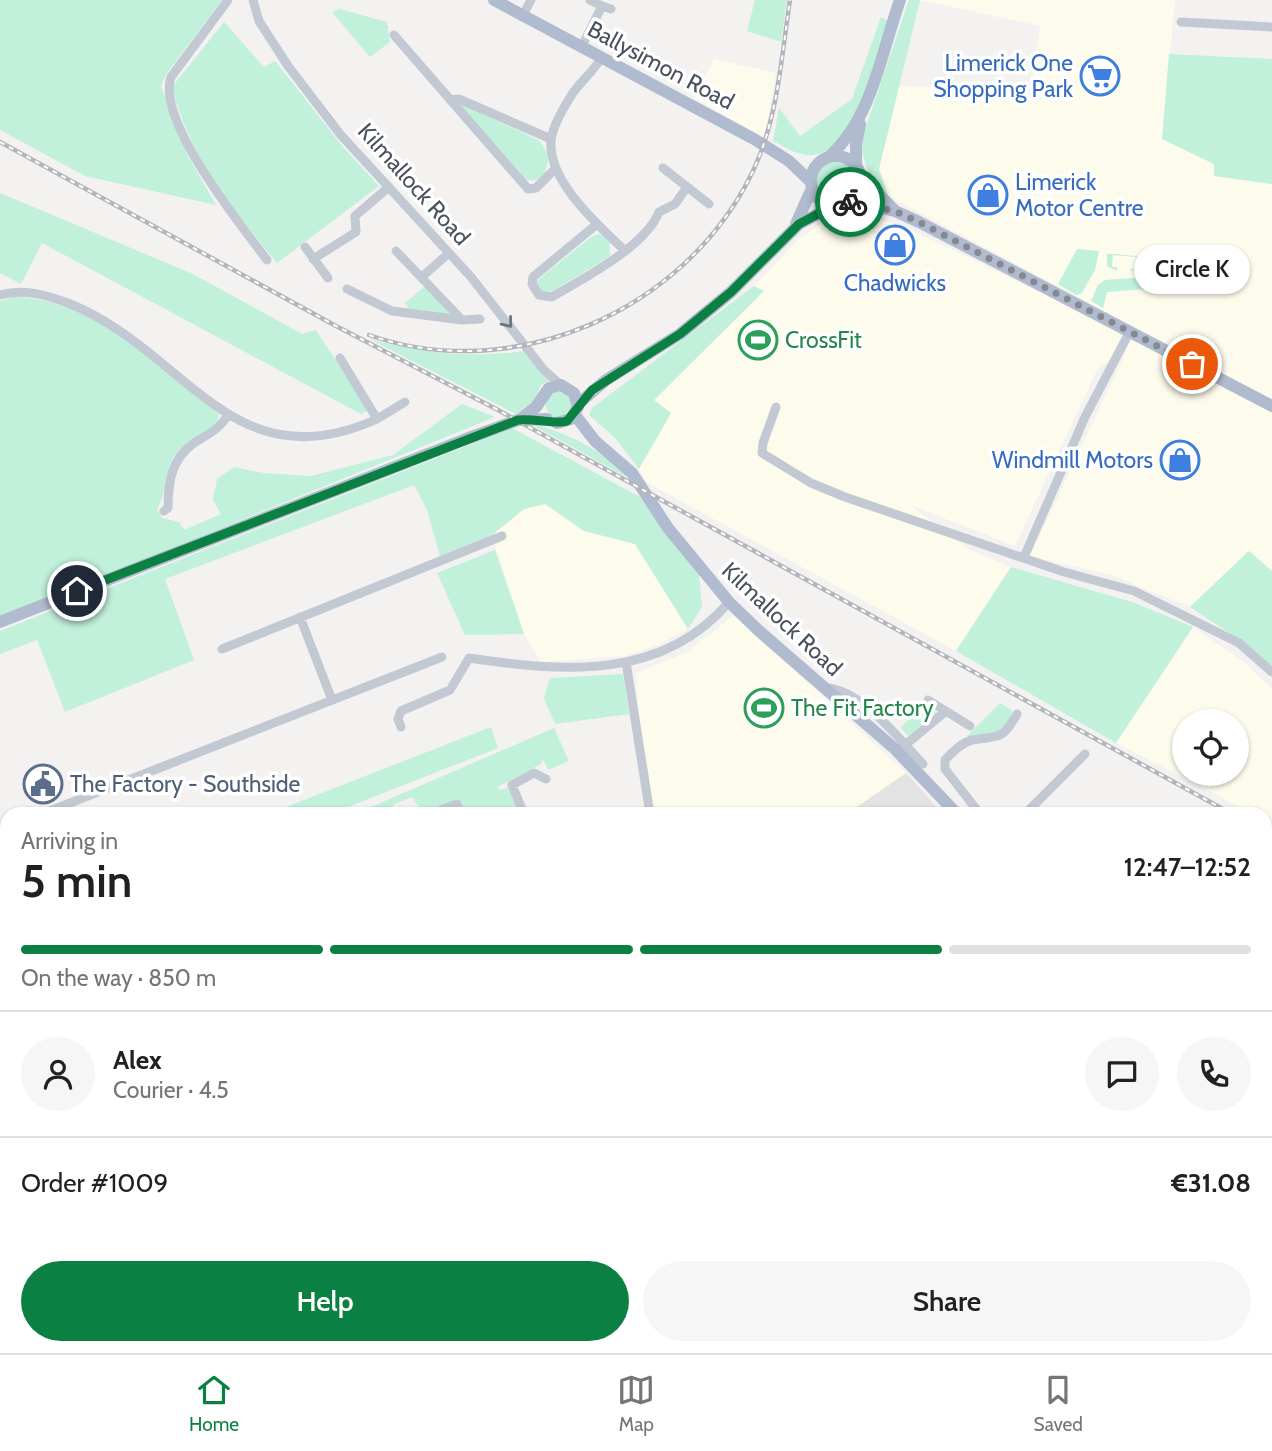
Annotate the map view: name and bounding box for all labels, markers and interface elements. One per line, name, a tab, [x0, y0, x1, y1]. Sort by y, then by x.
street label: Ballysimon Road	[583, 15, 739, 115]
place label: Limerick One Shopping Park	[933, 49, 1074, 103]
supermarket icon: Limerick One Shopping Park	[1079, 55, 1121, 97]
street label: Kilmallock Road	[352, 117, 476, 251]
courier	[815, 167, 885, 237]
place label: Limerick Motor Centre	[1015, 168, 1144, 222]
shop icon: Limerick Motor Centre	[967, 174, 1009, 216]
icon: bike	[831, 183, 869, 221]
shop icon: Chadwicks	[874, 224, 916, 266]
callout: Circle K	[1134, 245, 1250, 294]
text: Circle K	[1155, 255, 1229, 283]
place label: Chadwicks	[844, 269, 946, 297]
one-way arrow	[500, 314, 512, 327]
sports icon: CrossFit	[737, 319, 779, 361]
place label: CrossFit	[785, 326, 862, 354]
pin	[1162, 334, 1222, 394]
icon: bag	[1173, 345, 1211, 383]
shop icon: Windmill Motors	[1159, 439, 1201, 481]
place label: Windmill Motors	[992, 446, 1153, 474]
street label: Kilmallock Road	[716, 556, 848, 682]
pin	[47, 561, 107, 621]
icon: home	[58, 572, 96, 610]
sports icon: The Fit Factory	[743, 687, 785, 729]
place label: The Fit Factory	[791, 694, 934, 722]
map controls	[1172, 709, 1249, 786]
button: locate	[1172, 709, 1249, 786]
public building icon: The Factory - Southside	[22, 763, 64, 805]
place label: The Factory - Southside	[70, 770, 301, 798]
text: Arriving in	[21, 827, 118, 855]
text: 12:47–12:52	[1124, 851, 1251, 883]
text: 5 min	[21, 853, 132, 909]
text: On the way · 850 m	[21, 964, 216, 992]
button: person	[21, 1037, 95, 1111]
button: chat	[1085, 1037, 1159, 1111]
button: phone	[1177, 1037, 1251, 1111]
text: Alex	[113, 1044, 162, 1076]
text: Courier · 4.5	[113, 1076, 229, 1104]
text: Order #1009	[21, 1167, 168, 1199]
text: €31.08	[1171, 1167, 1251, 1199]
button: Help	[21, 1261, 629, 1341]
button: Share	[643, 1261, 1251, 1341]
tab: Home	[189, 1371, 239, 1436]
tab: Map	[617, 1371, 655, 1436]
tab: Saved	[1034, 1371, 1083, 1436]

